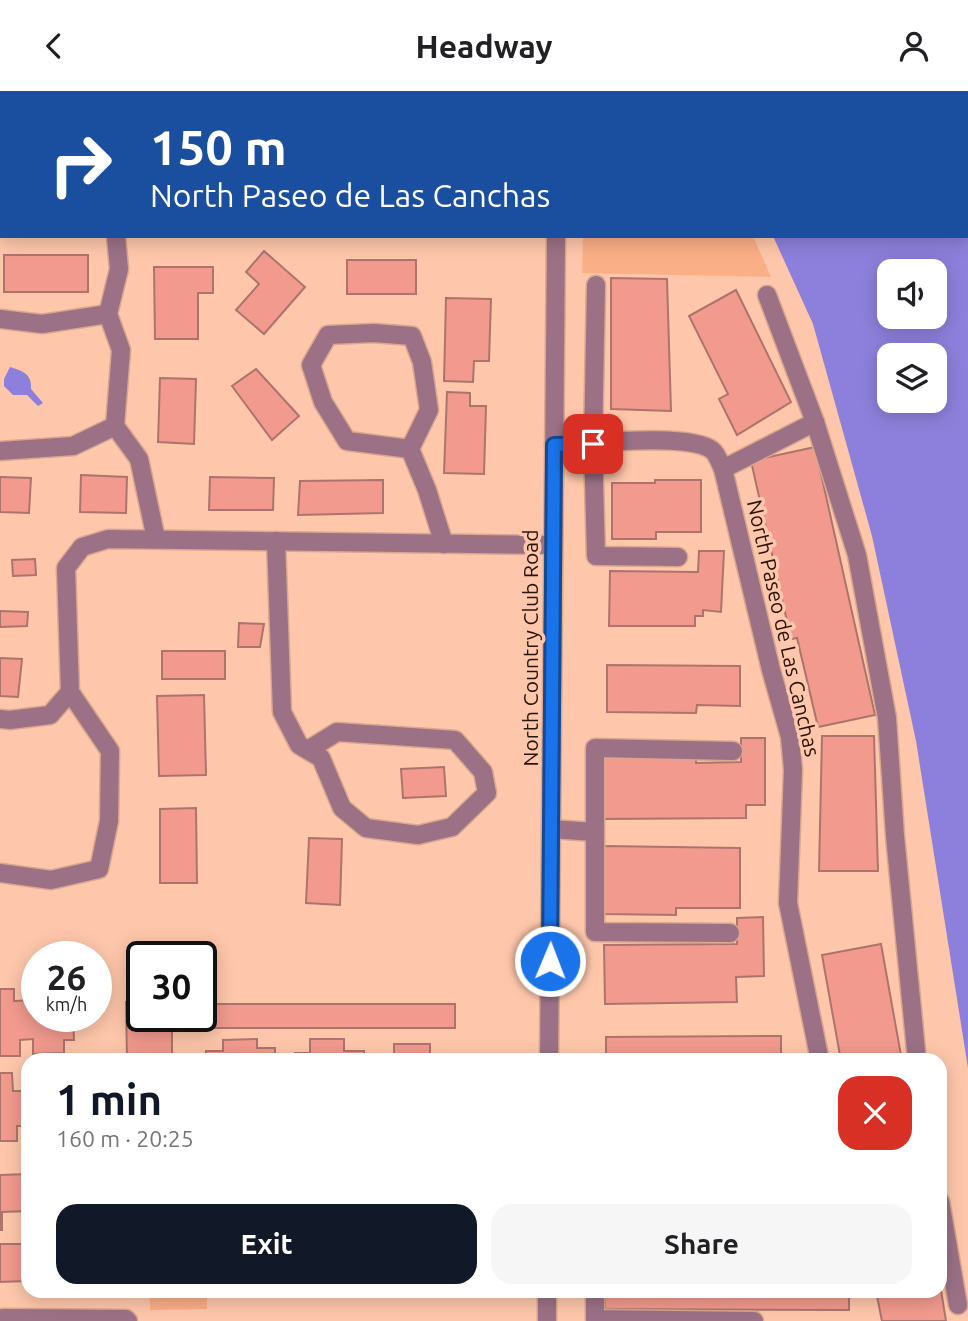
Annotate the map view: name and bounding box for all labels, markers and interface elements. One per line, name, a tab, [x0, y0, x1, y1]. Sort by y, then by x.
icon: back	[35, 27, 73, 65]
icon: person	[895, 27, 933, 65]
text: Headway	[415, 28, 553, 64]
icon: right	[35, 119, 126, 210]
text: 150 m	[150, 119, 287, 174]
text: North Paseo de Las Canchas	[150, 177, 550, 213]
map controls	[877, 259, 947, 413]
button: sound	[877, 259, 947, 329]
button: layers	[877, 343, 947, 413]
pin	[563, 414, 623, 474]
icon: arrive	[574, 425, 612, 463]
street label: North Paseo de Las Canchas	[743, 497, 825, 759]
street label: North Country Club Road	[518, 530, 542, 766]
position arrow	[513, 924, 587, 998]
speed limit sign: 30	[126, 941, 217, 1032]
text: 26	[47, 957, 86, 997]
text: km/h	[46, 994, 87, 1014]
text: 1 min	[56, 1076, 162, 1123]
button: close	[838, 1076, 912, 1150]
text: 160 m · 20:25	[56, 1126, 194, 1151]
button: Exit	[56, 1204, 477, 1284]
button: Share	[491, 1204, 912, 1284]

